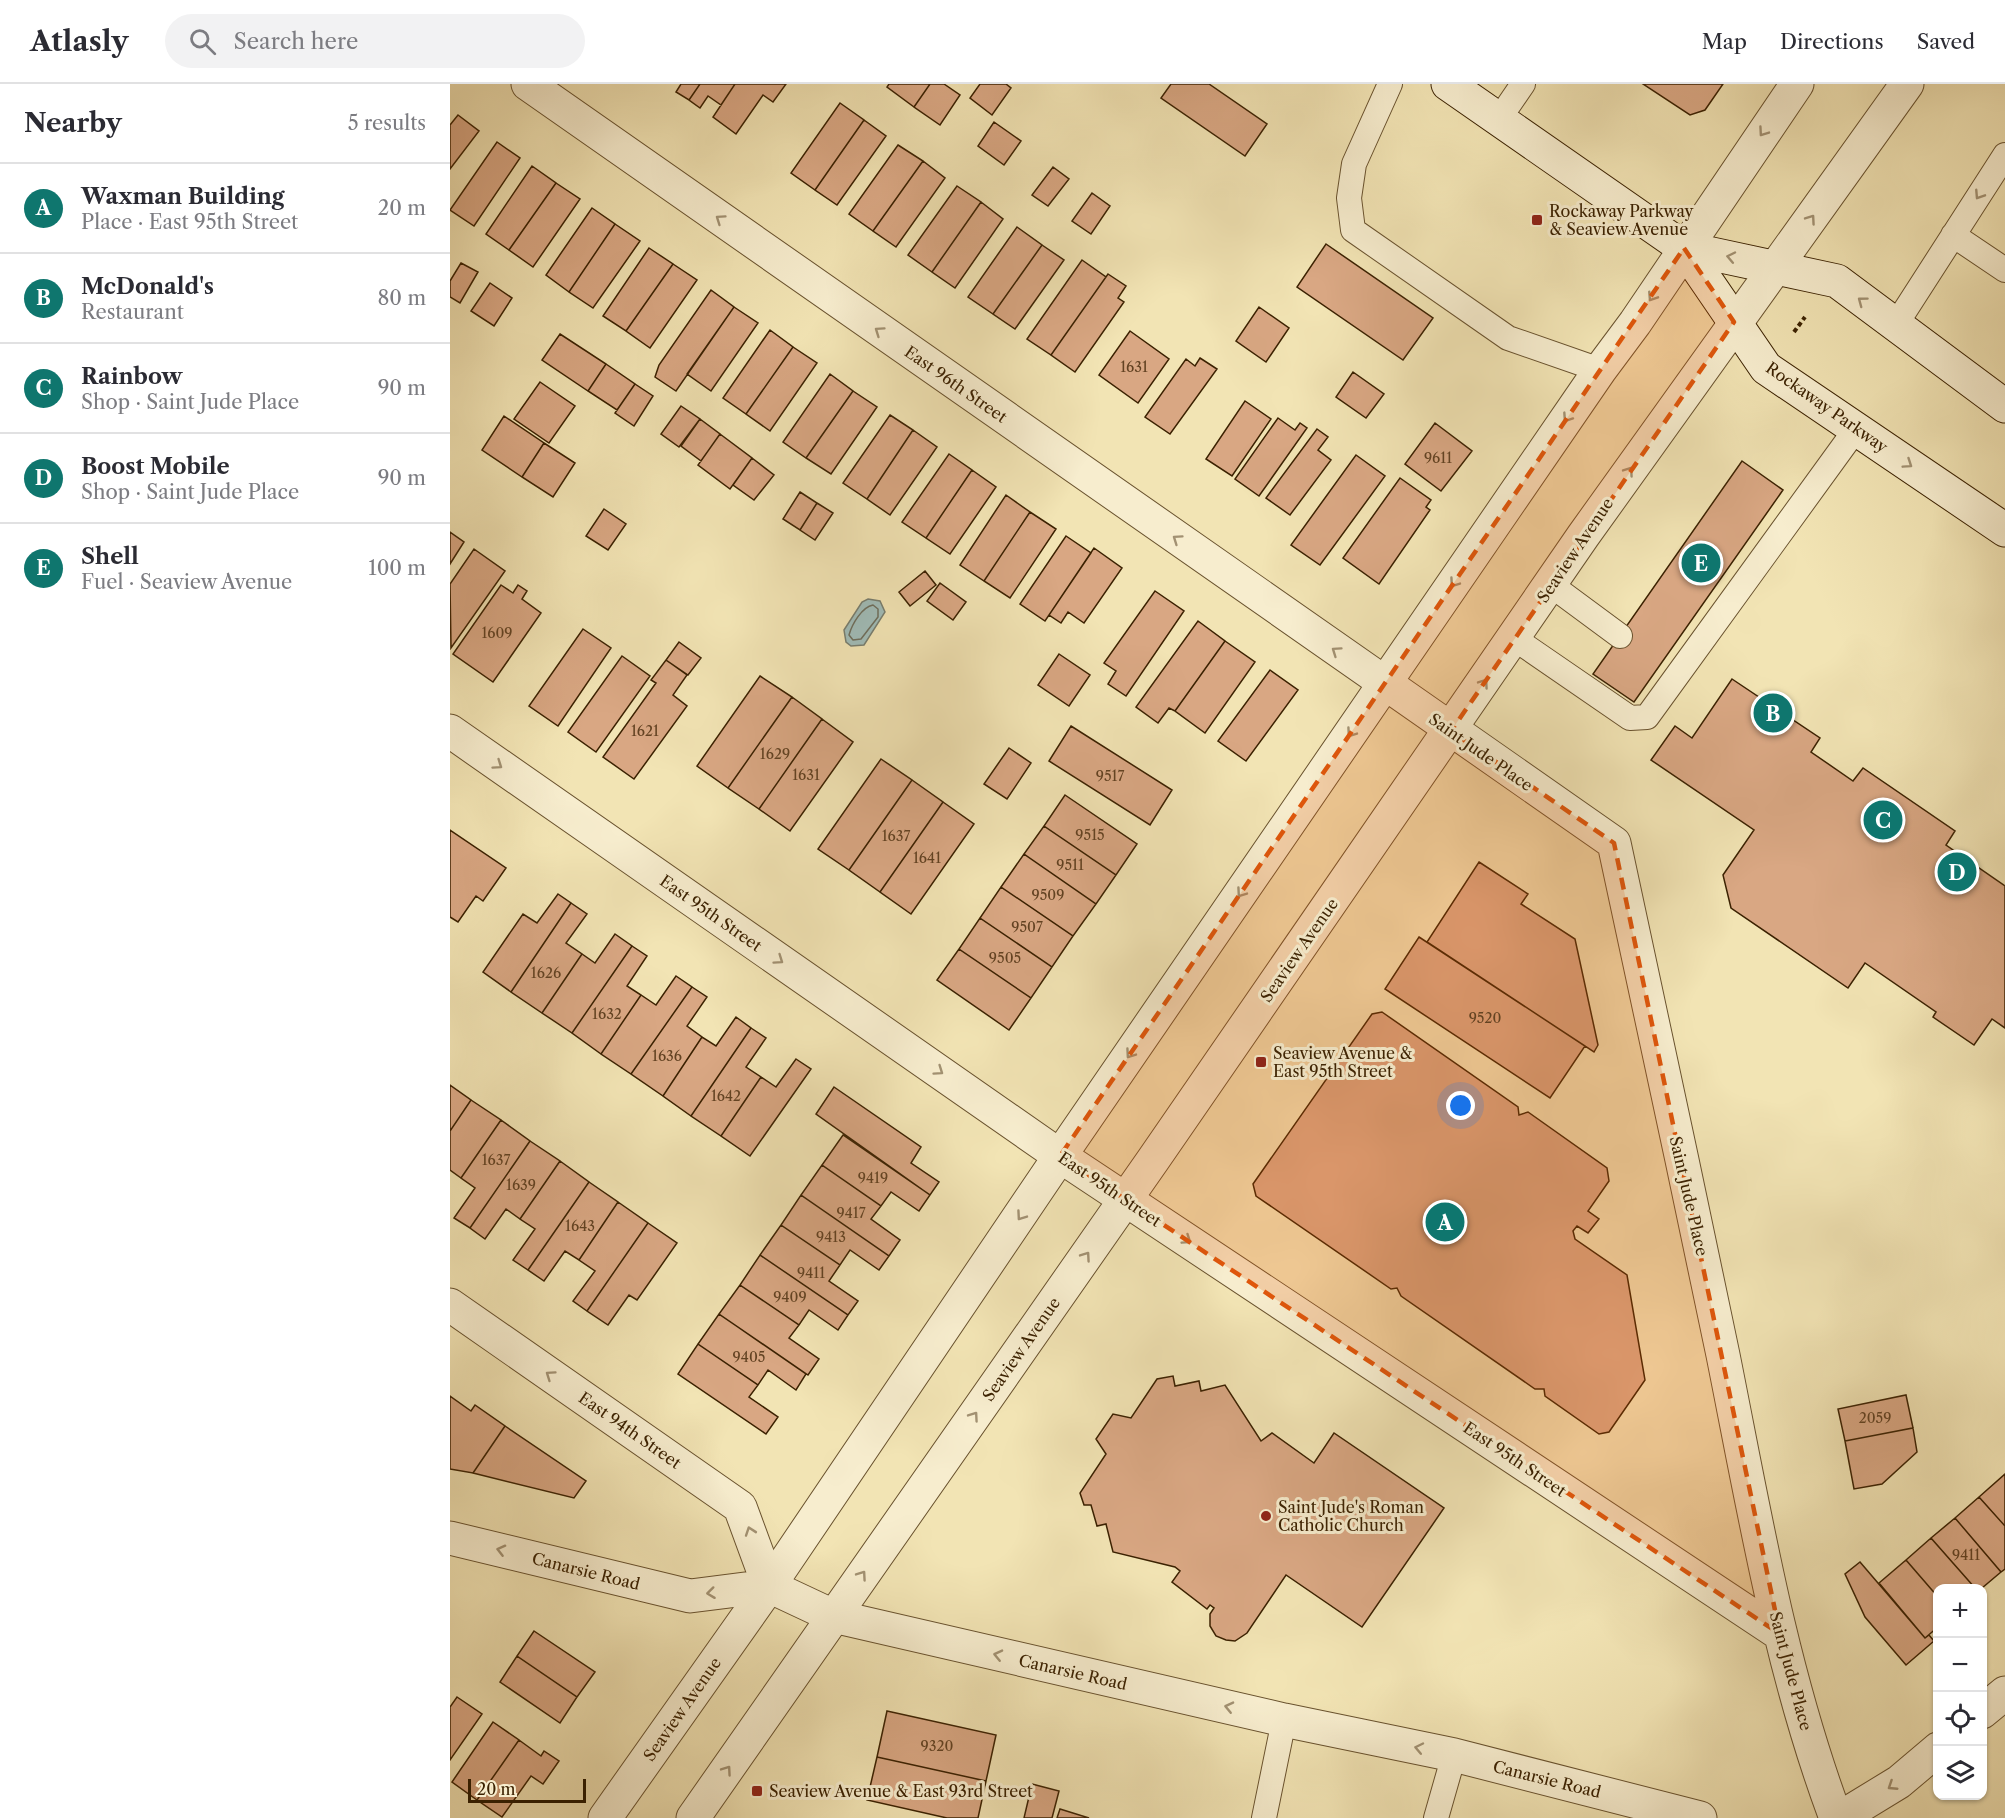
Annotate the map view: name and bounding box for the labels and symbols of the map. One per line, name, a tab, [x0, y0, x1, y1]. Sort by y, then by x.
one-way arrow	[1759, 126, 1770, 137]
one-way arrow	[1976, 188, 1987, 199]
place label: Rockaway Parkway & Seaview Avenue	[1549, 201, 1694, 239]
marker: Rockaway Parkway & Seaview Avenue	[1530, 213, 1544, 227]
one-way arrow	[715, 215, 726, 226]
one-way arrow	[1804, 215, 1815, 226]
one-way arrow	[1726, 251, 1736, 264]
one-way arrow	[1649, 290, 1660, 301]
one-way arrow	[1858, 297, 1869, 308]
one-way arrow	[875, 327, 886, 338]
street label: East 96th Street	[901, 341, 1011, 427]
street label: Rockaway Parkway	[1762, 357, 1893, 457]
house number: 1631	[1120, 358, 1148, 376]
one-way arrow	[1563, 411, 1574, 422]
house number: 9611	[1424, 449, 1452, 467]
one-way arrow	[1901, 457, 1912, 468]
one-way arrow	[1622, 467, 1633, 478]
street label: Seaview Avenue	[1533, 494, 1617, 606]
one-way arrow	[1172, 535, 1183, 546]
pin: E	[1682, 540, 1720, 586]
one-way arrow	[1450, 576, 1461, 587]
house number: 1609	[481, 624, 513, 642]
one-way arrow	[1332, 647, 1343, 658]
one-way arrow	[1477, 678, 1488, 689]
pin: B	[1754, 690, 1792, 736]
street label: Saint Jude Place	[1425, 709, 1537, 795]
house number: 1621	[631, 722, 659, 740]
one-way arrow	[1347, 726, 1358, 737]
house number: 1629	[760, 745, 790, 763]
one-way arrow	[491, 758, 502, 769]
house number: 1631	[792, 766, 820, 784]
house number: 9517	[1096, 767, 1124, 785]
pin: C	[1864, 798, 1902, 842]
house number: 9515	[1075, 826, 1105, 844]
house number: 1637	[882, 827, 910, 845]
house number: 1641	[913, 849, 941, 867]
pin: D	[1938, 850, 1976, 894]
house number: 9511	[1056, 856, 1084, 874]
street label: East 95th Street	[656, 871, 766, 956]
house number: 9509	[1032, 886, 1064, 904]
one-way arrow	[1237, 887, 1248, 898]
street label: Seaview Avenue	[1256, 894, 1342, 1006]
house number: 9507	[1011, 918, 1043, 936]
house number: 9505	[989, 949, 1021, 967]
one-way arrow	[772, 953, 783, 964]
house number: 1626	[531, 964, 561, 982]
house number: 1632	[592, 1005, 622, 1023]
house number: 9520	[1469, 1009, 1501, 1027]
place label: Seaview Avenue & East 95th Street	[1273, 1043, 1412, 1081]
house number: 1636	[652, 1047, 682, 1065]
one-way arrow	[1126, 1047, 1137, 1058]
marker: Seaview Avenue & East 95th Street	[1254, 1055, 1268, 1069]
one-way arrow	[932, 1064, 943, 1075]
house number: 1642	[711, 1087, 741, 1105]
your location	[1446, 1091, 1475, 1120]
street label: Saint Jude Place	[1666, 1134, 1712, 1258]
street label: East 95th Street	[1055, 1147, 1165, 1231]
house number: 1637	[482, 1151, 510, 1169]
house number: 9419	[858, 1169, 888, 1187]
house number: 1639	[506, 1176, 536, 1194]
pin: A	[1426, 1200, 1464, 1244]
house number: 9417	[836, 1204, 866, 1222]
one-way arrow	[1017, 1209, 1028, 1220]
house number: 1643	[565, 1217, 595, 1235]
house number: 9413	[816, 1228, 846, 1246]
one-way arrow	[1181, 1233, 1191, 1245]
one-way arrow	[1079, 1252, 1090, 1263]
house number: 9411	[797, 1264, 825, 1282]
house number: 9409	[773, 1288, 807, 1306]
street label: Seaview Avenue	[978, 1293, 1064, 1405]
house number: 9405	[733, 1348, 765, 1366]
one-way arrow	[545, 1371, 556, 1382]
street label: East 94th Street	[575, 1387, 685, 1473]
house number: 2059	[1859, 1409, 1891, 1427]
one-way arrow	[967, 1411, 978, 1422]
street label: East 95th Street	[1460, 1417, 1570, 1501]
place label: Saint Jude's Roman Catholic Church	[1278, 1497, 1424, 1535]
marker: Saint Jude's Roman Catholic Church	[1259, 1509, 1273, 1523]
one-way arrow	[744, 1526, 757, 1537]
one-way arrow	[496, 1545, 506, 1558]
house number: 9411	[1952, 1546, 1980, 1564]
street label: Canarsie Road	[530, 1548, 642, 1594]
one-way arrow	[855, 1571, 866, 1582]
one-way arrow	[706, 1587, 716, 1599]
street label: Saint Jude Place	[1766, 1609, 1816, 1733]
one-way arrow	[993, 1649, 1003, 1662]
street label: Canarsie Road	[1017, 1650, 1129, 1694]
street label: Seaview Avenue	[639, 1653, 725, 1765]
one-way arrow	[1224, 1702, 1234, 1715]
house number: 9320	[921, 1737, 954, 1755]
one-way arrow	[1415, 1742, 1425, 1755]
street label: Canarsie Road	[1491, 1756, 1603, 1802]
one-way arrow	[720, 1766, 731, 1777]
scale bar	[468, 1776, 586, 1804]
one-way arrow	[1888, 1779, 1899, 1790]
place label: Seaview Avenue & East 93rd Street	[769, 1781, 1033, 1801]
marker: Seaview Avenue & East 93rd Street	[750, 1784, 764, 1798]

